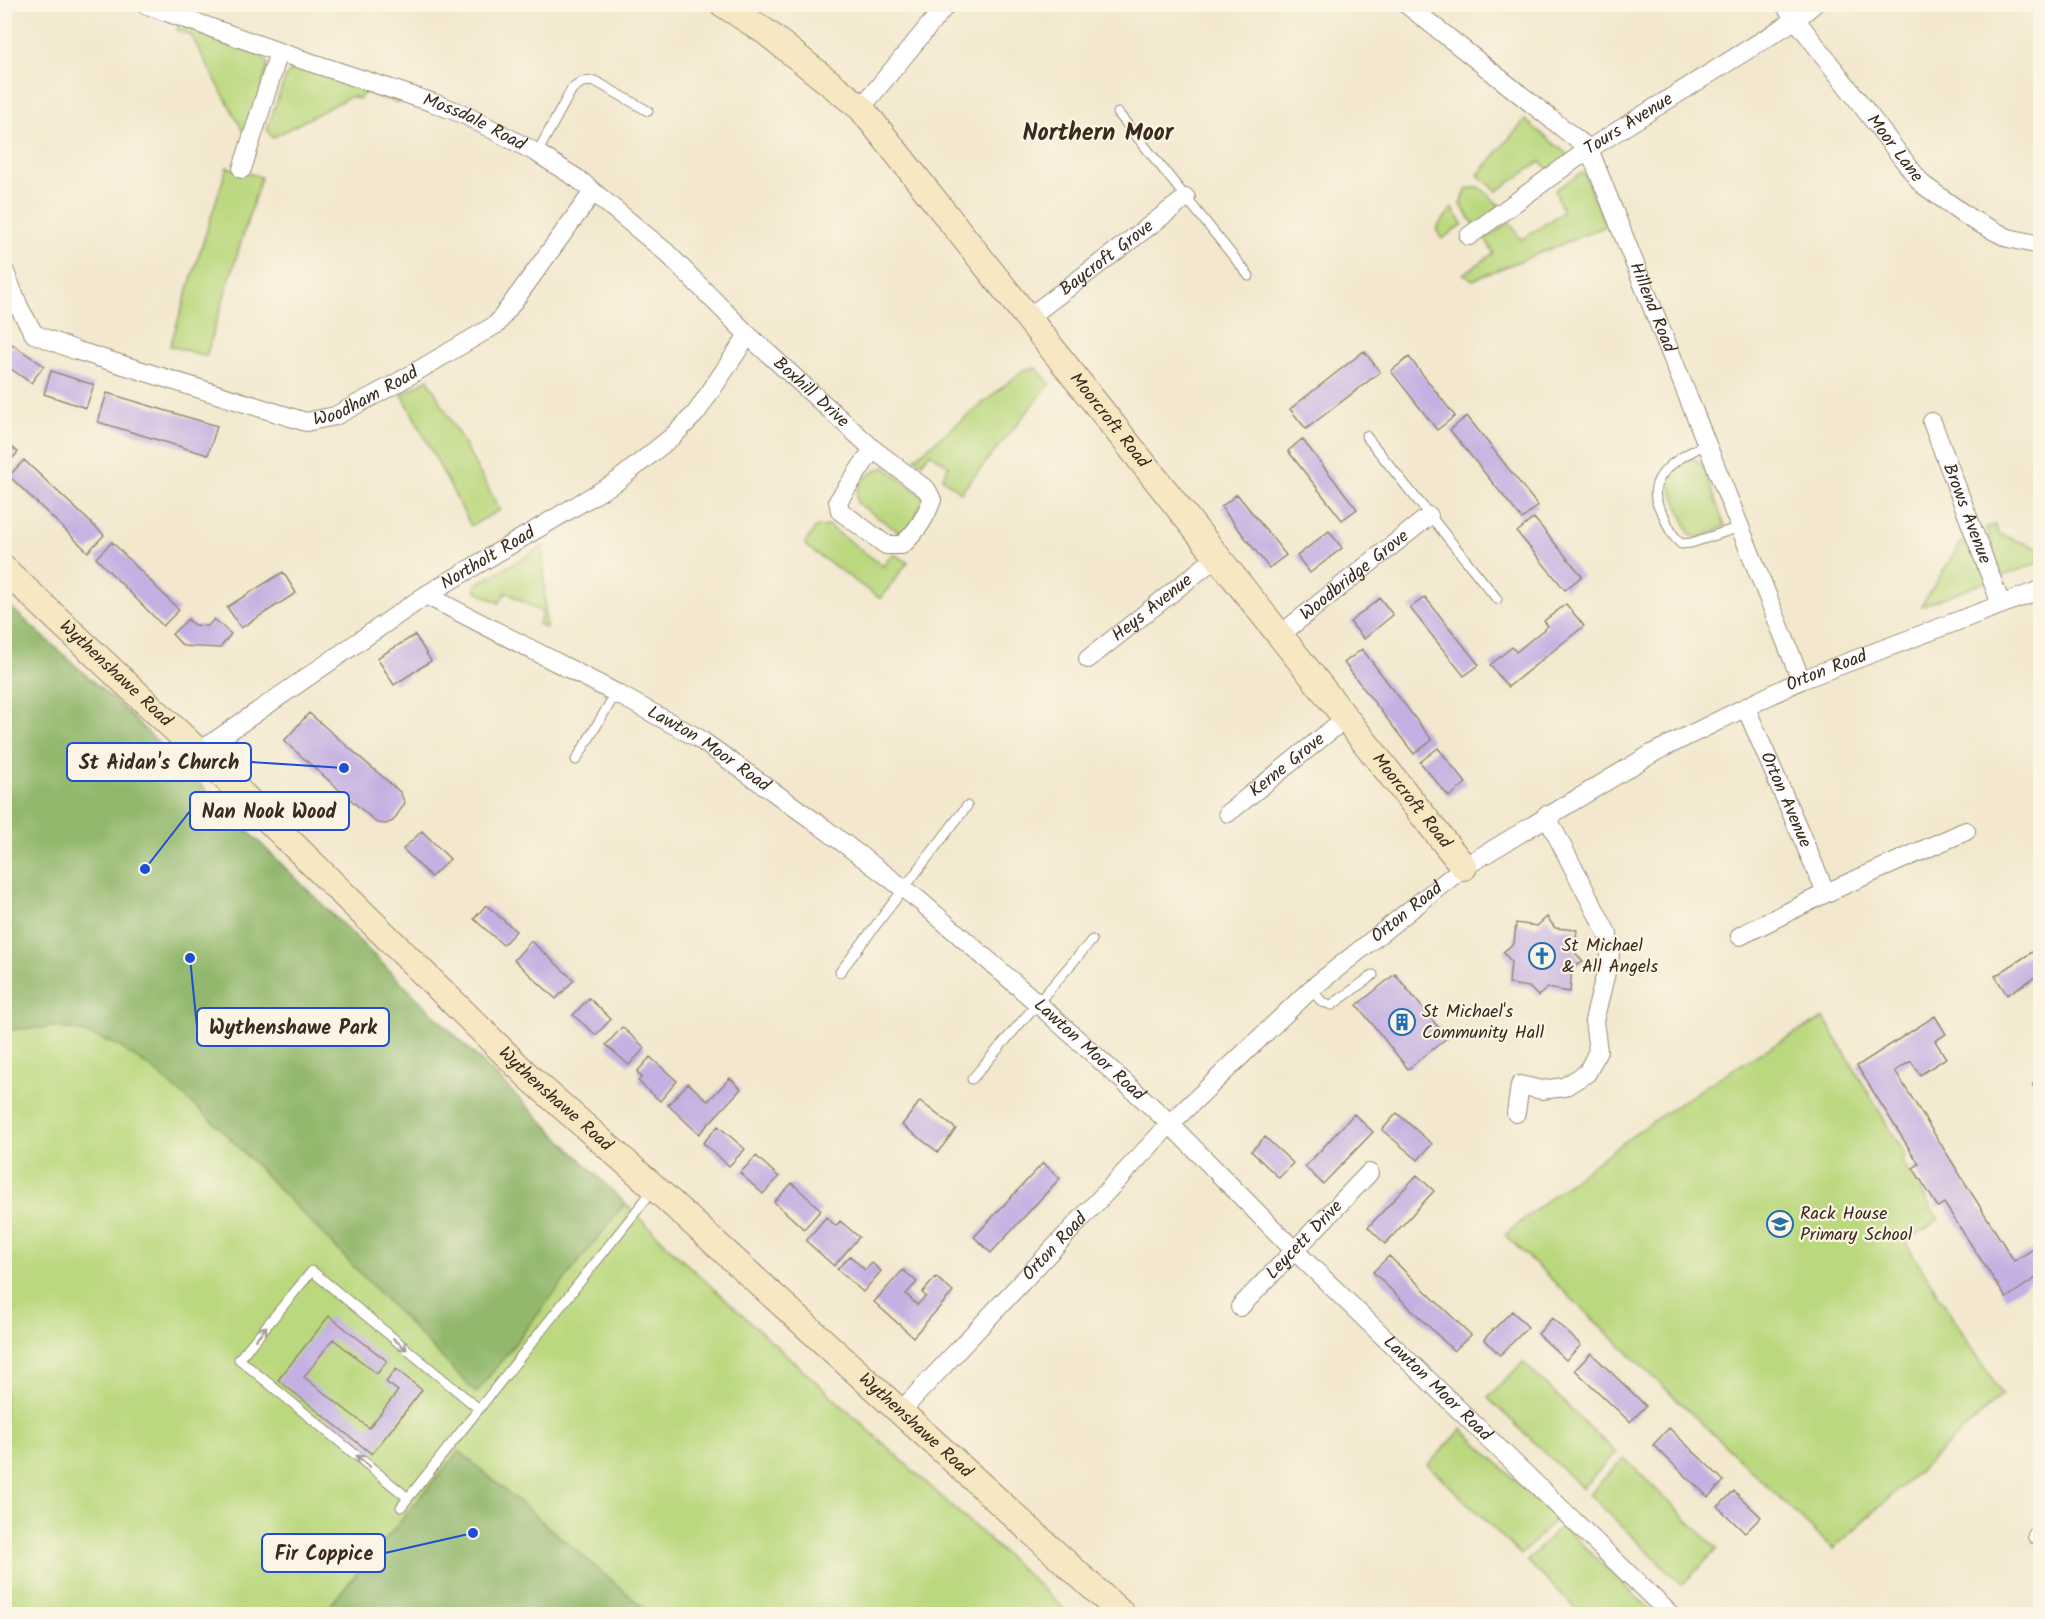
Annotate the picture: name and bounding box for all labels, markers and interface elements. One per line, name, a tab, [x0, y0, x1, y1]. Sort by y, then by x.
street label: Tours Avenue	[1578, 85, 1679, 163]
street label: Mossdale Road	[419, 86, 532, 159]
street label: Moor Lane	[1859, 108, 1930, 189]
district label: Northern Moor	[1023, 114, 1175, 153]
street label: Baycroft Grove	[1053, 213, 1160, 304]
street label: Hillend Road	[1621, 258, 1684, 358]
street label: Boxhill Drive	[766, 350, 856, 435]
street label: Woodham Road	[311, 358, 425, 435]
street label: Moorcroft Road	[1062, 366, 1157, 476]
street label: Brows Avenue	[1934, 459, 1999, 568]
street label: Northolt Road	[435, 518, 542, 598]
street label: Woodbridge Grove	[1294, 523, 1415, 628]
street label: Heys Avenue	[1105, 567, 1199, 649]
street label: Wythenshawe Road	[52, 613, 180, 735]
street label: Orton Road	[1781, 642, 1872, 700]
street label: Lawton Moor Road	[642, 698, 777, 800]
street label: Kerne Grove	[1243, 726, 1332, 805]
callout: St Aidan's Church	[67, 743, 251, 781]
street label: Moorcroft Road	[1364, 747, 1460, 856]
street label: Orton Avenue	[1752, 747, 1819, 852]
text: St Aidan's Church	[79, 748, 239, 780]
callout: Nan Nook Wood	[190, 792, 349, 830]
text: Nan Nook Wood	[202, 797, 338, 829]
street label: Orton Road	[1365, 874, 1450, 950]
place label: St Michael & All Angels	[1562, 932, 1658, 982]
church icon: St Michael & All Angels	[1527, 941, 1557, 971]
street label: Lawton Moor Road	[1027, 991, 1152, 1109]
place label: St Michael's Community Hall	[1422, 998, 1545, 1048]
building icon: St Michael's Community Hall	[1387, 1007, 1417, 1037]
callout: Wythenshawe Park	[197, 1008, 389, 1046]
text: Wythenshawe Park	[209, 1013, 378, 1045]
street label: Wythenshawe Road	[491, 1040, 620, 1160]
street label: Leycett Drive	[1259, 1193, 1350, 1287]
place label: Rack House Primary School	[1800, 1200, 1913, 1250]
street label: Orton Road	[1015, 1205, 1095, 1288]
school or university icon: Rack House Primary School	[1765, 1209, 1795, 1239]
one-way arrow	[254, 1325, 267, 1341]
street label: Lawton Moor Road	[1376, 1329, 1499, 1449]
one-way arrow	[392, 1337, 408, 1350]
street label: Wythenshawe Road	[852, 1366, 980, 1486]
one-way arrow	[356, 1454, 371, 1468]
callout: Fir Coppice	[262, 1534, 385, 1572]
text: Fir Coppice	[275, 1539, 374, 1571]

